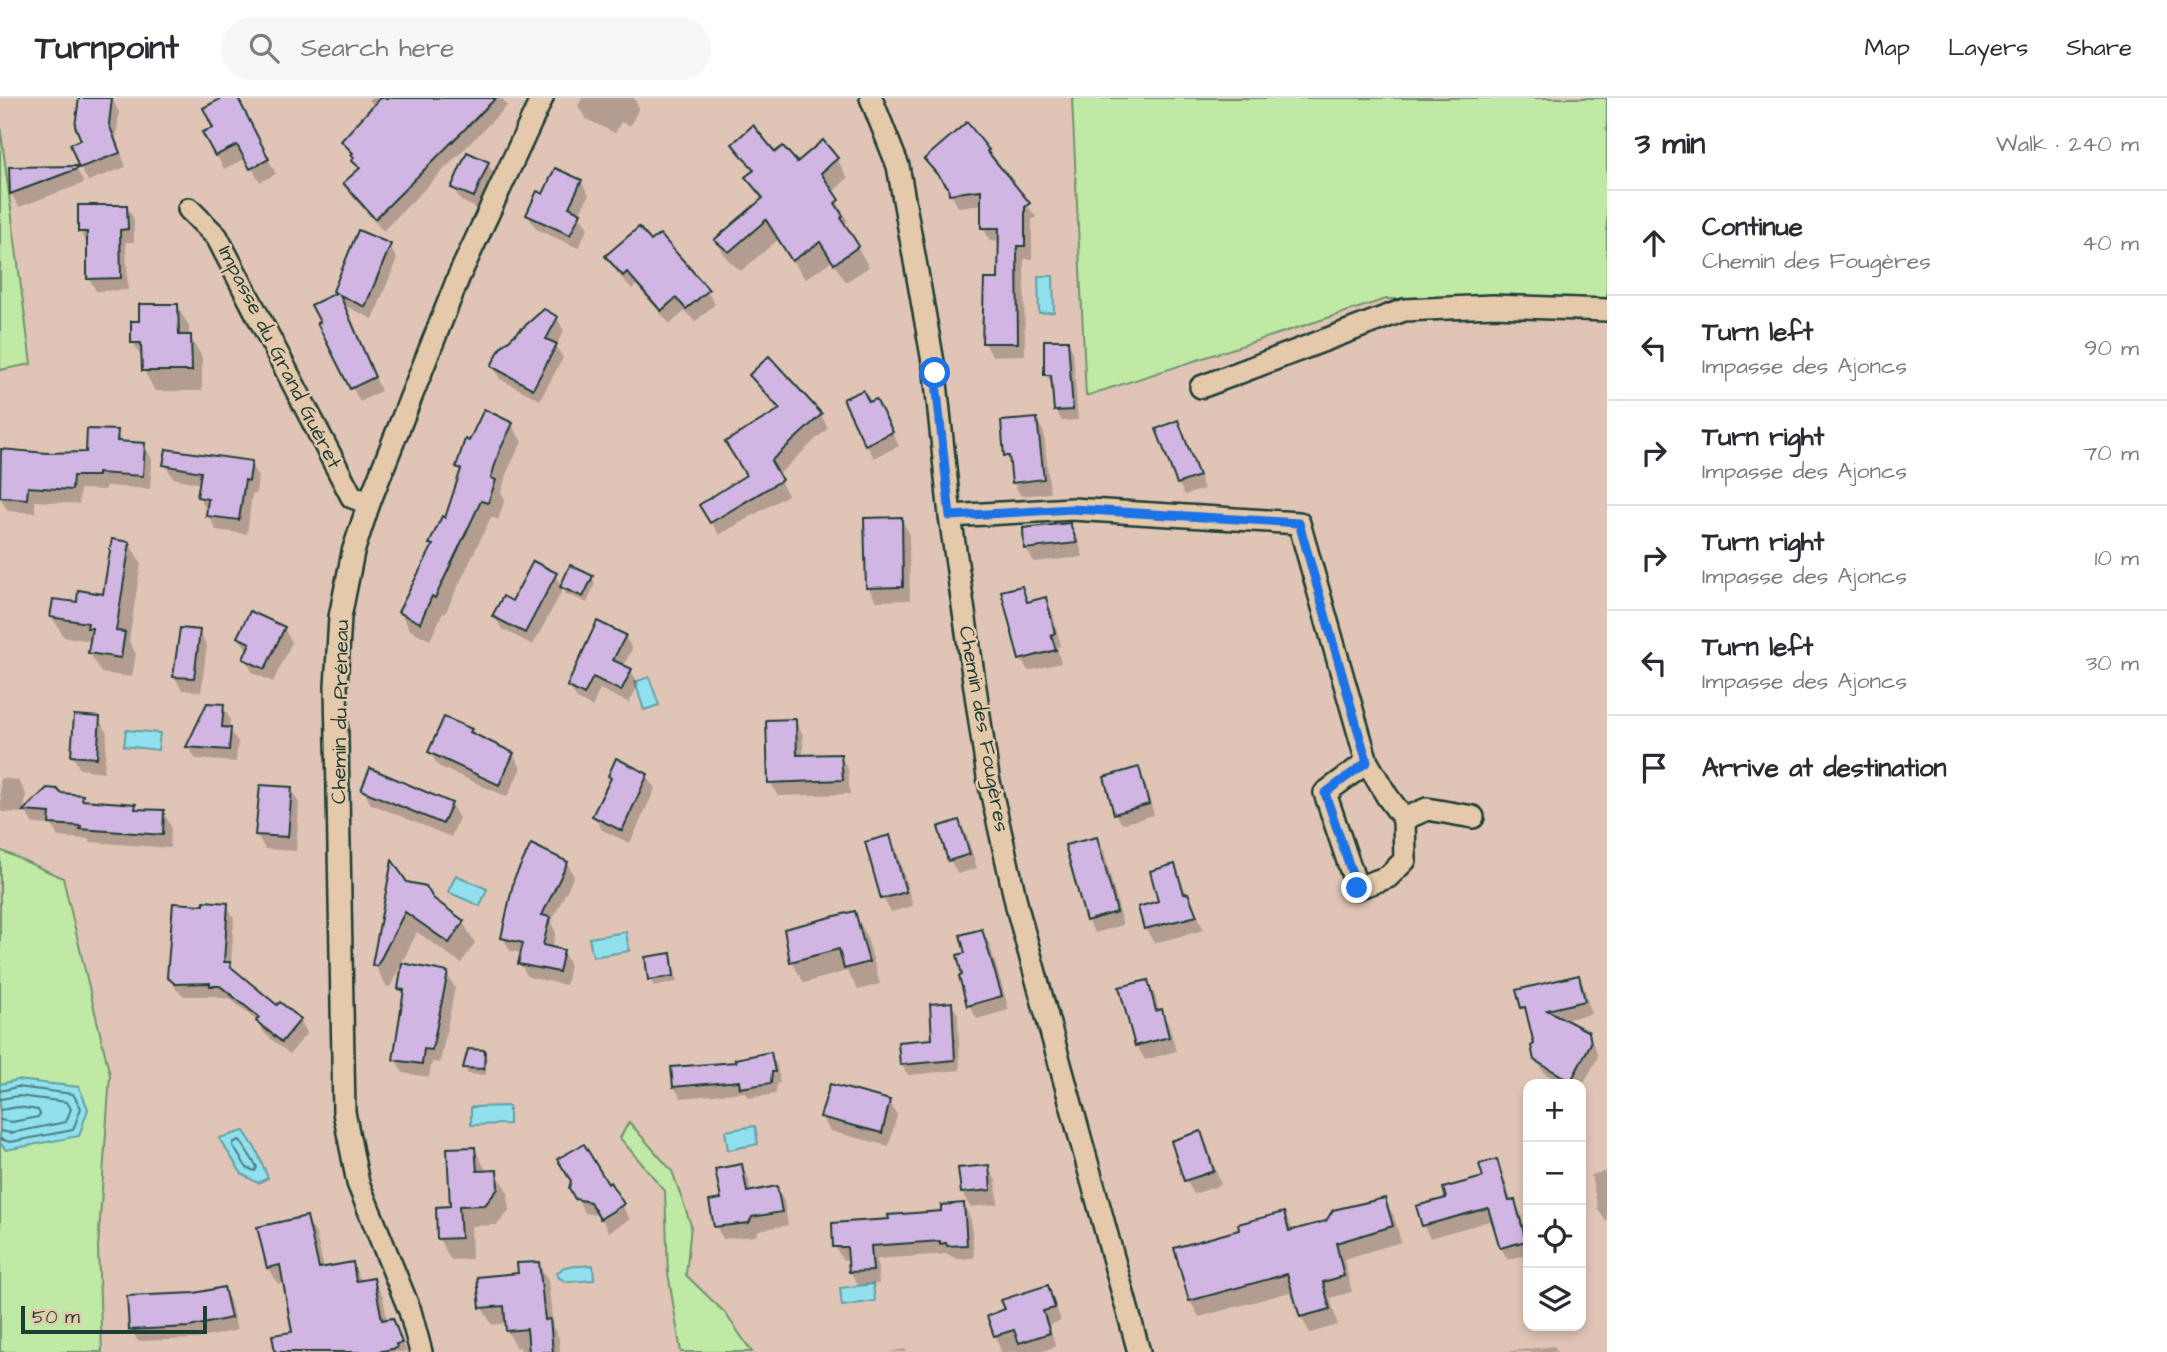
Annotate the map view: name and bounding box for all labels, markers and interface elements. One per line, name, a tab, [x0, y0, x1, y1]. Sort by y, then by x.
search box	[221, 17, 711, 80]
text: Turnpoint	[35, 25, 179, 71]
icon: search	[245, 29, 283, 67]
text: Search here	[301, 30, 454, 66]
text: Map	[1865, 31, 1910, 65]
text: Layers	[1948, 31, 2028, 65]
text: Share	[2066, 31, 2132, 65]
text: 3 min	[1635, 123, 1705, 165]
text: Walk · 240 m	[1996, 128, 2139, 160]
text: Continue	[1702, 209, 1803, 245]
icon: ahead	[1635, 224, 1673, 262]
text: 40 m	[2082, 227, 2139, 259]
street label: Impasse du Grand Guéret	[210, 240, 349, 475]
text: Chemin des Fougères	[1702, 245, 1931, 277]
text: Turn left	[1702, 314, 1813, 350]
icon: left	[1635, 329, 1673, 367]
text: 90 m	[2084, 332, 2139, 364]
text: Impasse des Ajoncs	[1702, 350, 1907, 382]
route start	[919, 357, 950, 388]
text: Turn right	[1702, 419, 1824, 455]
icon: right	[1635, 434, 1673, 472]
text: 70 m	[2083, 437, 2139, 469]
text: Impasse des Ajoncs	[1702, 455, 1907, 487]
text: Turn right	[1702, 524, 1824, 560]
icon: right	[1635, 539, 1673, 577]
text: 10 m	[2094, 542, 2139, 574]
text: Impasse des Ajoncs	[1702, 560, 1907, 592]
street label: Chemin du Préneau	[324, 619, 356, 804]
street label: Chemin des Fougères	[950, 624, 1016, 835]
text: Turn left	[1702, 629, 1813, 665]
icon: left	[1635, 644, 1673, 682]
text: 30 m	[2086, 647, 2139, 679]
text: Impasse des Ajoncs	[1702, 665, 1907, 697]
icon: arrive	[1635, 749, 1673, 787]
text: Arrive at destination	[1702, 750, 1947, 786]
route end	[1341, 872, 1372, 903]
map controls	[1523, 1079, 1586, 1331]
button: +	[1523, 1079, 1586, 1142]
button: −	[1523, 1142, 1586, 1205]
button: locate	[1523, 1205, 1586, 1268]
button: layers	[1523, 1268, 1586, 1331]
scale bar	[21, 1303, 206, 1335]
text: 50 m	[32, 1304, 80, 1331]

